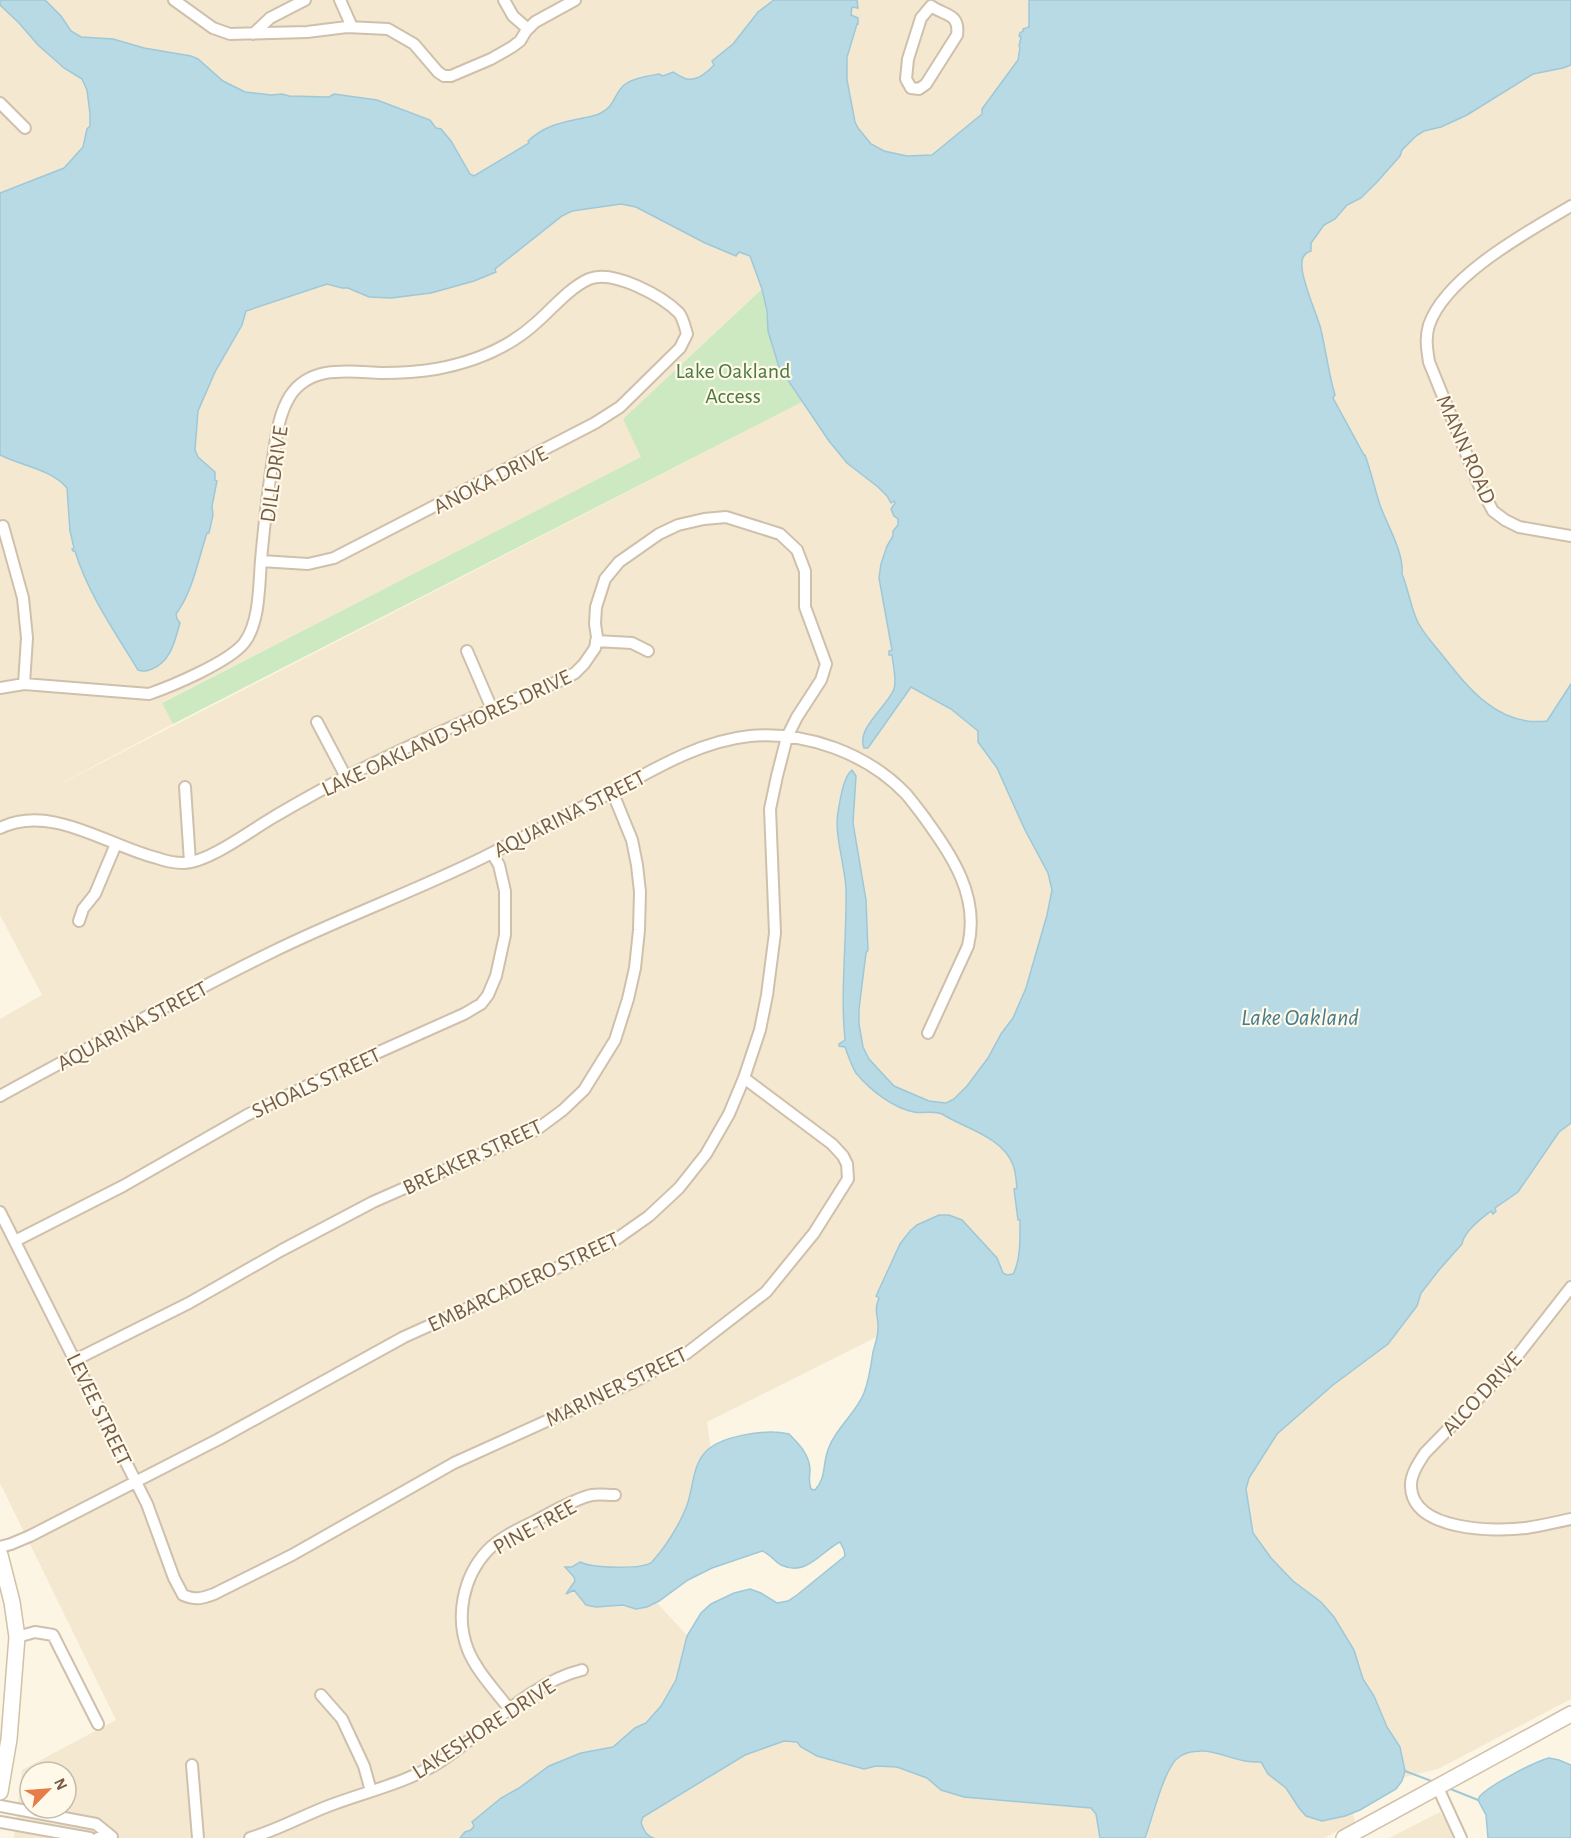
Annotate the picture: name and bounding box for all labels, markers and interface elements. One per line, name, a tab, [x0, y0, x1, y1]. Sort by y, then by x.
park label: Lake Oakland Access	[675, 360, 791, 407]
street label: MANN ROAD	[1432, 392, 1500, 507]
street label: DILL DRIVE	[256, 424, 292, 524]
street label: ANOKA DRIVE	[430, 442, 551, 518]
street label: LAKE OAKLAND SHORES DRIVE	[318, 665, 575, 800]
street label: AQUARINA STREET	[490, 766, 649, 862]
street label: AQUARINA STREET	[54, 977, 212, 1075]
water label: Lake Oakland	[1241, 1006, 1359, 1030]
street label: SHOALS STREET	[249, 1043, 385, 1122]
street label: BREAKER STREET	[399, 1115, 546, 1199]
street label: EMBARCADERO STREET	[424, 1228, 623, 1336]
street label: MARINER STREET	[542, 1343, 691, 1431]
street label: ALCO DRIVE	[1438, 1347, 1526, 1440]
street label: LEVEE STREET	[62, 1350, 136, 1469]
street label: PINE TREE	[489, 1495, 580, 1559]
street label: LAKESHORE DRIVE	[408, 1674, 559, 1783]
north arrow	[18, 1760, 78, 1820]
text: N	[51, 1776, 70, 1793]

